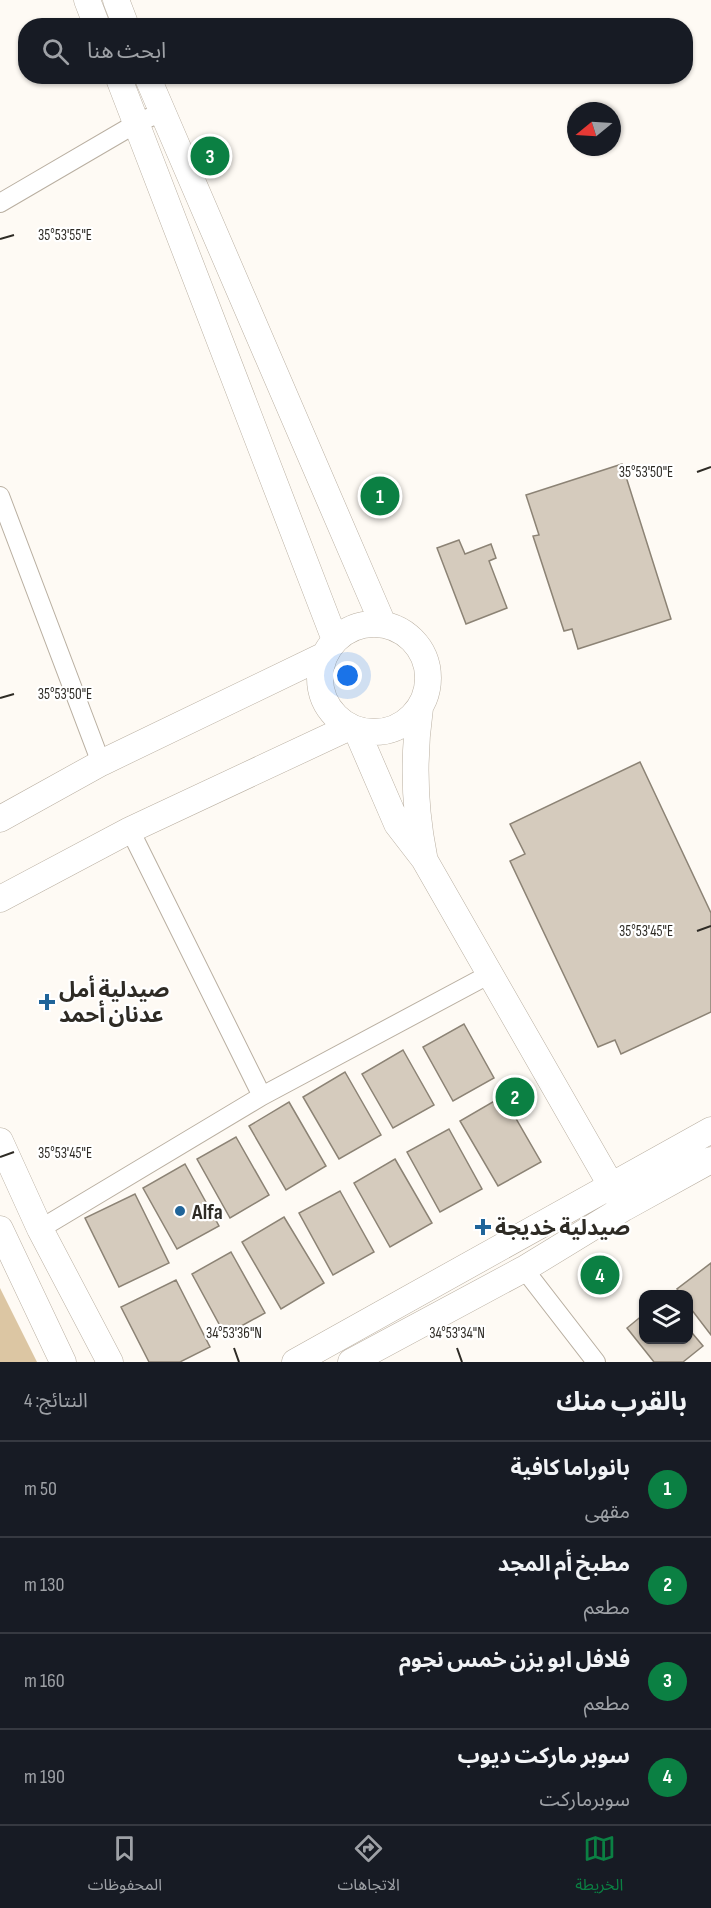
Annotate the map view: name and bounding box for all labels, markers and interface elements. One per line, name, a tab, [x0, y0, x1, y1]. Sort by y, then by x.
search box	[18, 18, 693, 84]
icon: search	[39, 35, 72, 68]
text: ابحث هنا	[87, 38, 166, 65]
north arrow	[567, 102, 621, 156]
pin: 3	[190, 134, 230, 178]
text: 35°53'55"E	[38, 226, 92, 245]
text: 35°53'50"E	[619, 463, 673, 482]
pin: 1	[360, 474, 400, 518]
your location	[333, 661, 362, 690]
text: 35°53'50"E	[38, 685, 92, 704]
text: 35°53'45"E	[619, 922, 673, 941]
place label: صيدلية أمل عدنان أحمد	[59, 975, 169, 1029]
marker: صيدلية أمل عدنان أحمد	[40, 995, 54, 1009]
pin: 2	[496, 1074, 534, 1120]
text: 35°53'45"E	[38, 1144, 92, 1163]
place label: Alfa	[191, 1199, 223, 1226]
marker: Alfa	[173, 1204, 187, 1218]
place label: صيدلية خديجة	[495, 1215, 630, 1242]
marker: صيدلية خديجة	[476, 1220, 490, 1234]
pin: 4	[580, 1252, 620, 1298]
map controls	[639, 1290, 693, 1344]
button: layers	[639, 1290, 693, 1344]
text: 34°53'36"N	[206, 1324, 262, 1343]
text: 34°53'34"N	[429, 1324, 485, 1343]
text: بالقرب منك	[556, 1387, 687, 1418]
text: النتائج: 4	[24, 1389, 88, 1413]
text: بانوراما كافية	[511, 1455, 630, 1482]
text: 50 m	[24, 1477, 57, 1501]
text: 1	[664, 1477, 671, 1501]
text: مقهى	[585, 1500, 630, 1524]
text: مطبخ أم المجد	[498, 1551, 630, 1578]
text: 130 m	[24, 1573, 64, 1597]
text: 2	[663, 1573, 672, 1597]
text: مطعم	[584, 1596, 630, 1620]
text: فلافل ابو يزن خمس نجوم	[399, 1647, 630, 1674]
text: 160 m	[24, 1669, 65, 1693]
text: 3	[663, 1669, 672, 1693]
text: مطعم	[584, 1692, 630, 1716]
text: سوبر ماركت ديوب	[457, 1743, 630, 1770]
text: 190 m	[24, 1765, 65, 1789]
text: 4	[663, 1765, 672, 1789]
text: سوبرماركت	[539, 1788, 630, 1812]
tab: المحفوظات	[88, 1832, 162, 1902]
tab: الاتجاهات	[337, 1832, 400, 1902]
tab: الخريطة	[575, 1832, 623, 1902]

